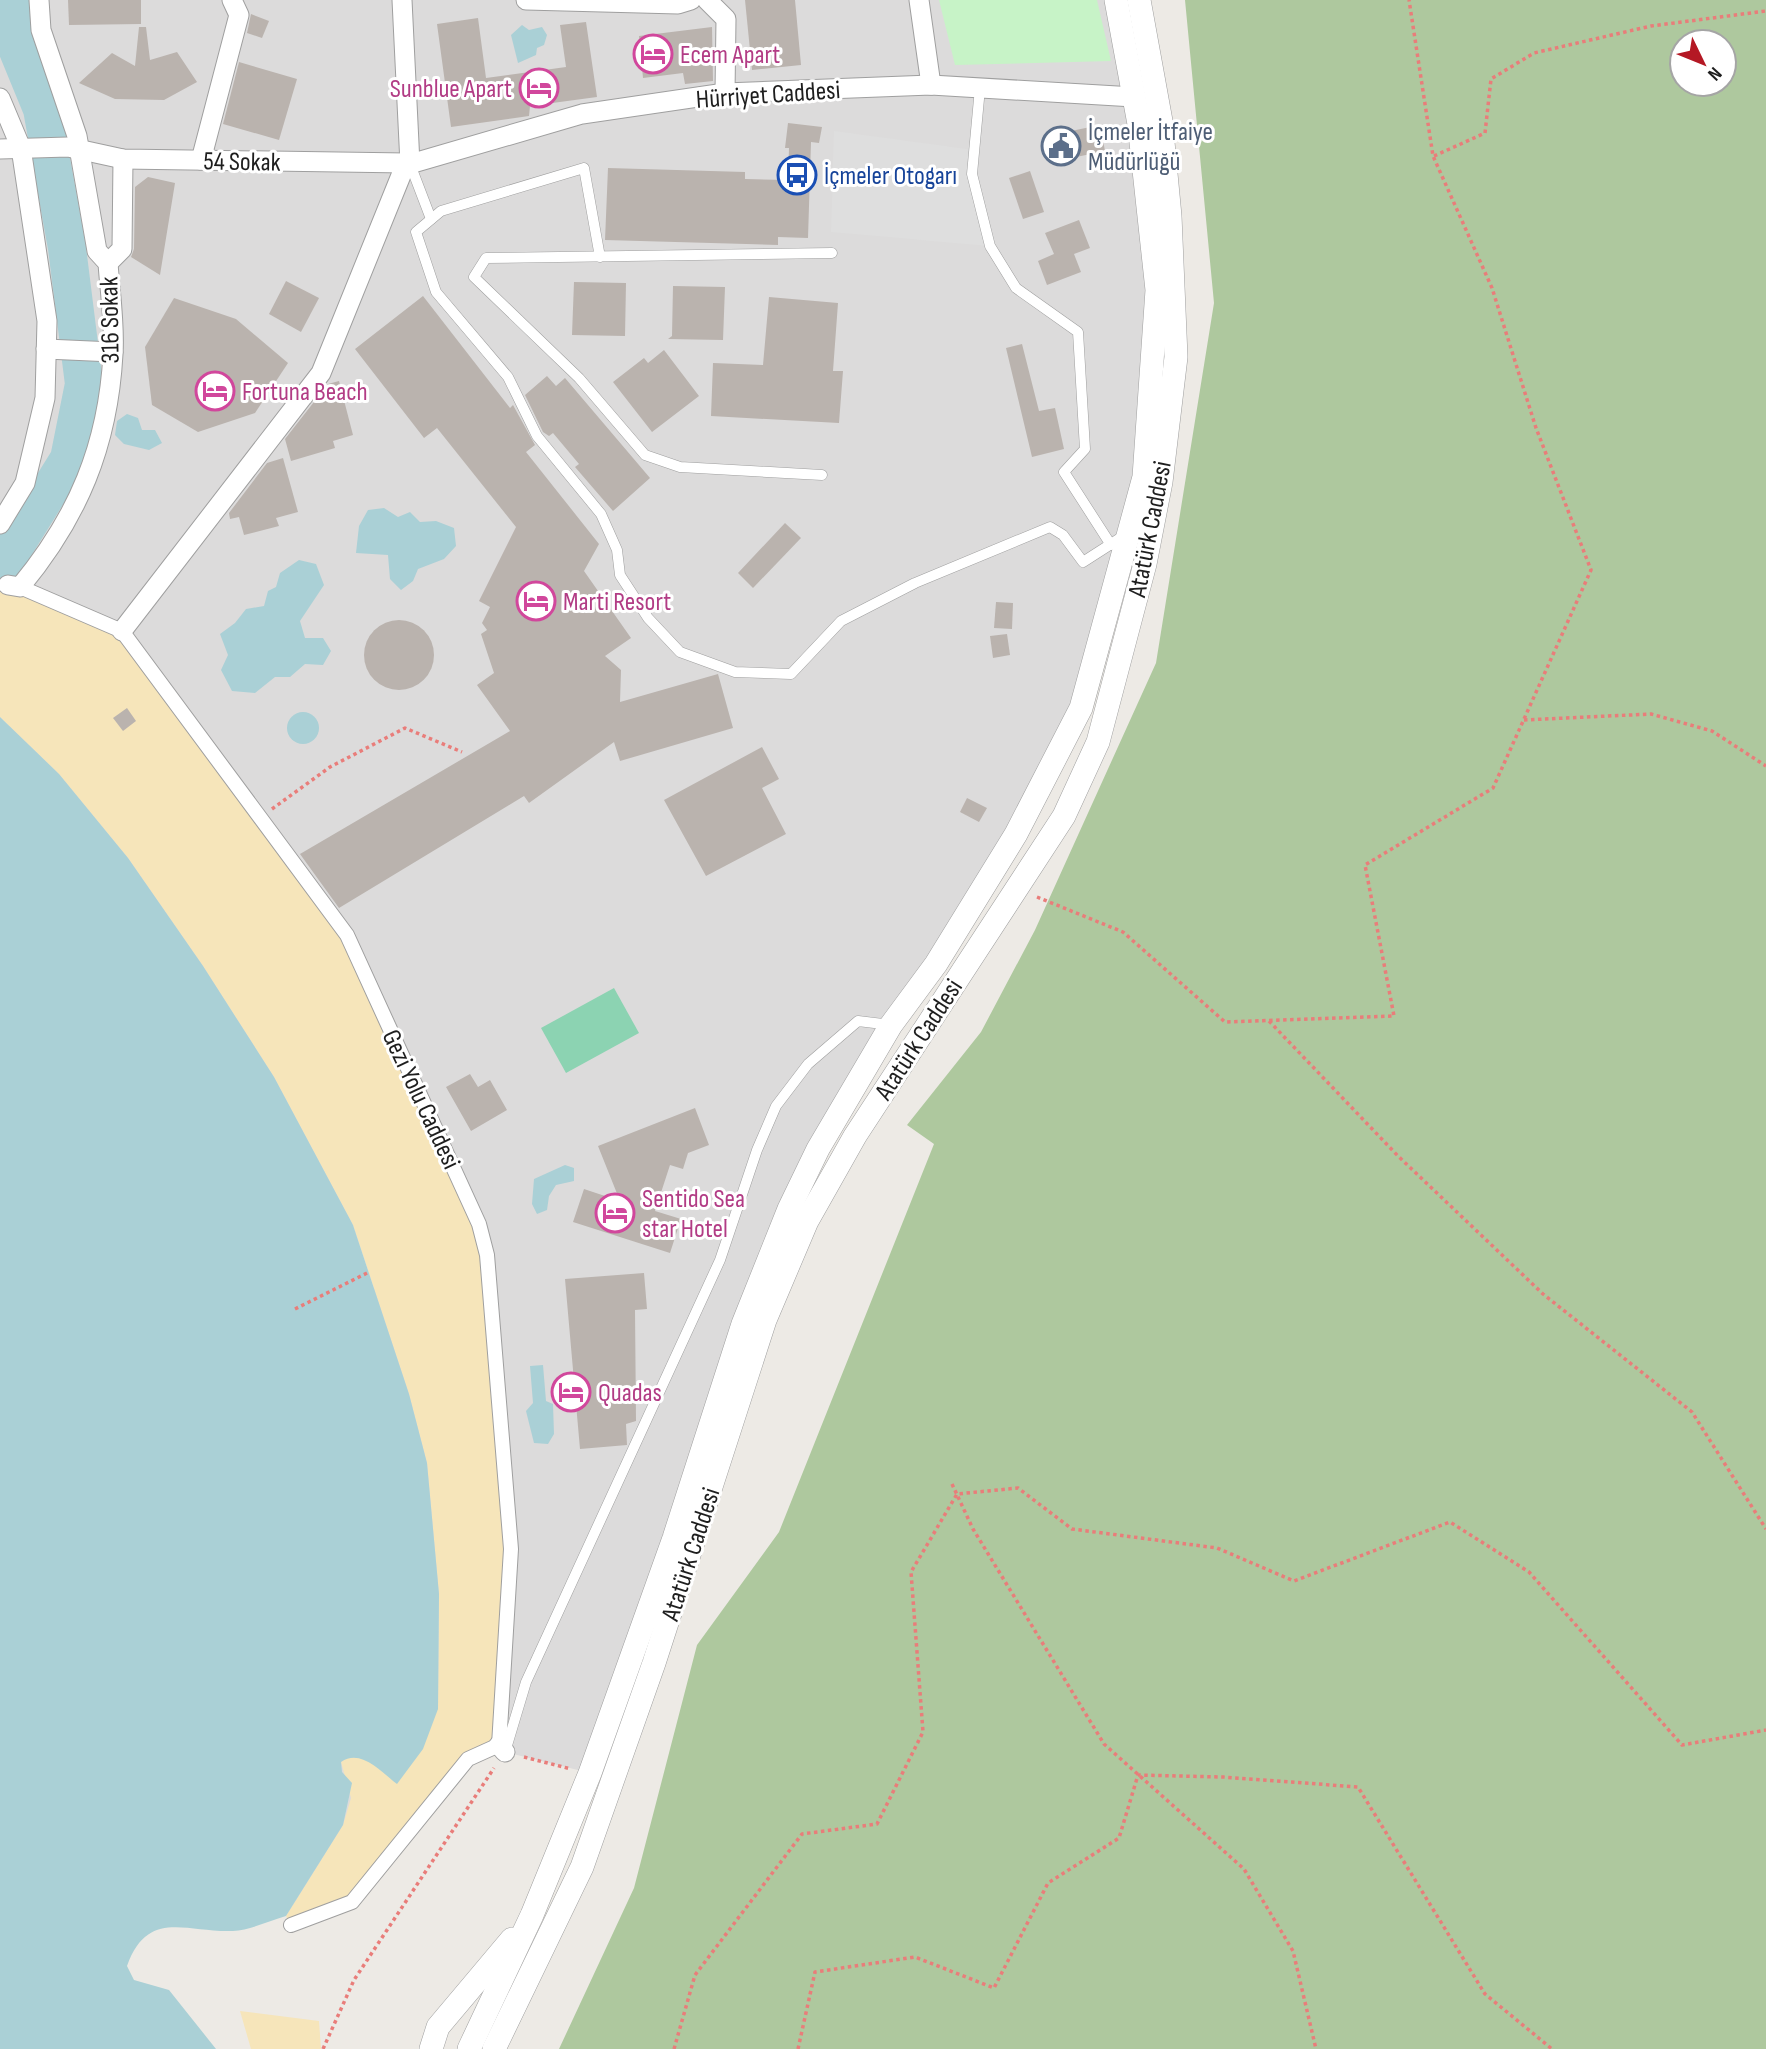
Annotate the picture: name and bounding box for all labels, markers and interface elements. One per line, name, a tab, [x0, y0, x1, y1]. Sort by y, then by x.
north arrow	[1668, 28, 1738, 98]
hotel icon: Ecem Apart	[632, 33, 674, 75]
place label: Ecem Apart	[680, 40, 780, 71]
text: N	[1702, 62, 1726, 85]
hotel icon: Sunblue Apart	[518, 67, 560, 109]
place label: Sunblue Apart	[390, 74, 512, 105]
street label: Hürriyet Caddesi	[695, 75, 841, 116]
place label: İçmeler İtfaiye Müdürlüğü	[1088, 117, 1213, 178]
public building icon: İçmeler İtfaiye Müdürlüğü	[1040, 125, 1082, 167]
street label: 54 Sokak	[203, 146, 281, 179]
bus stop icon: İçmeler Otogarı	[776, 154, 818, 196]
place label: İçmeler Otogarı	[824, 161, 957, 192]
street label: 316 Sokak	[94, 276, 127, 364]
hotel icon: Fortuna Beach	[194, 370, 236, 412]
place label: Fortuna Beach	[242, 377, 368, 408]
street label: Atatürk Caddesi	[1122, 459, 1179, 601]
hotel icon: Marti Resort	[515, 580, 557, 622]
place label: Marti Resort	[563, 587, 671, 618]
street label: Atatürk Caddesi	[868, 974, 970, 1107]
street label: Gezi Yolu Caddesi	[375, 1025, 466, 1174]
place label: Sentido Sea star Hotel	[642, 1184, 745, 1245]
hotel icon: Sentido Sea star Hotel	[594, 1192, 636, 1234]
hotel icon: Quadas	[550, 1371, 592, 1413]
place label: Quadas	[598, 1378, 662, 1409]
street label: Atatürk Caddesi	[655, 1484, 727, 1626]

